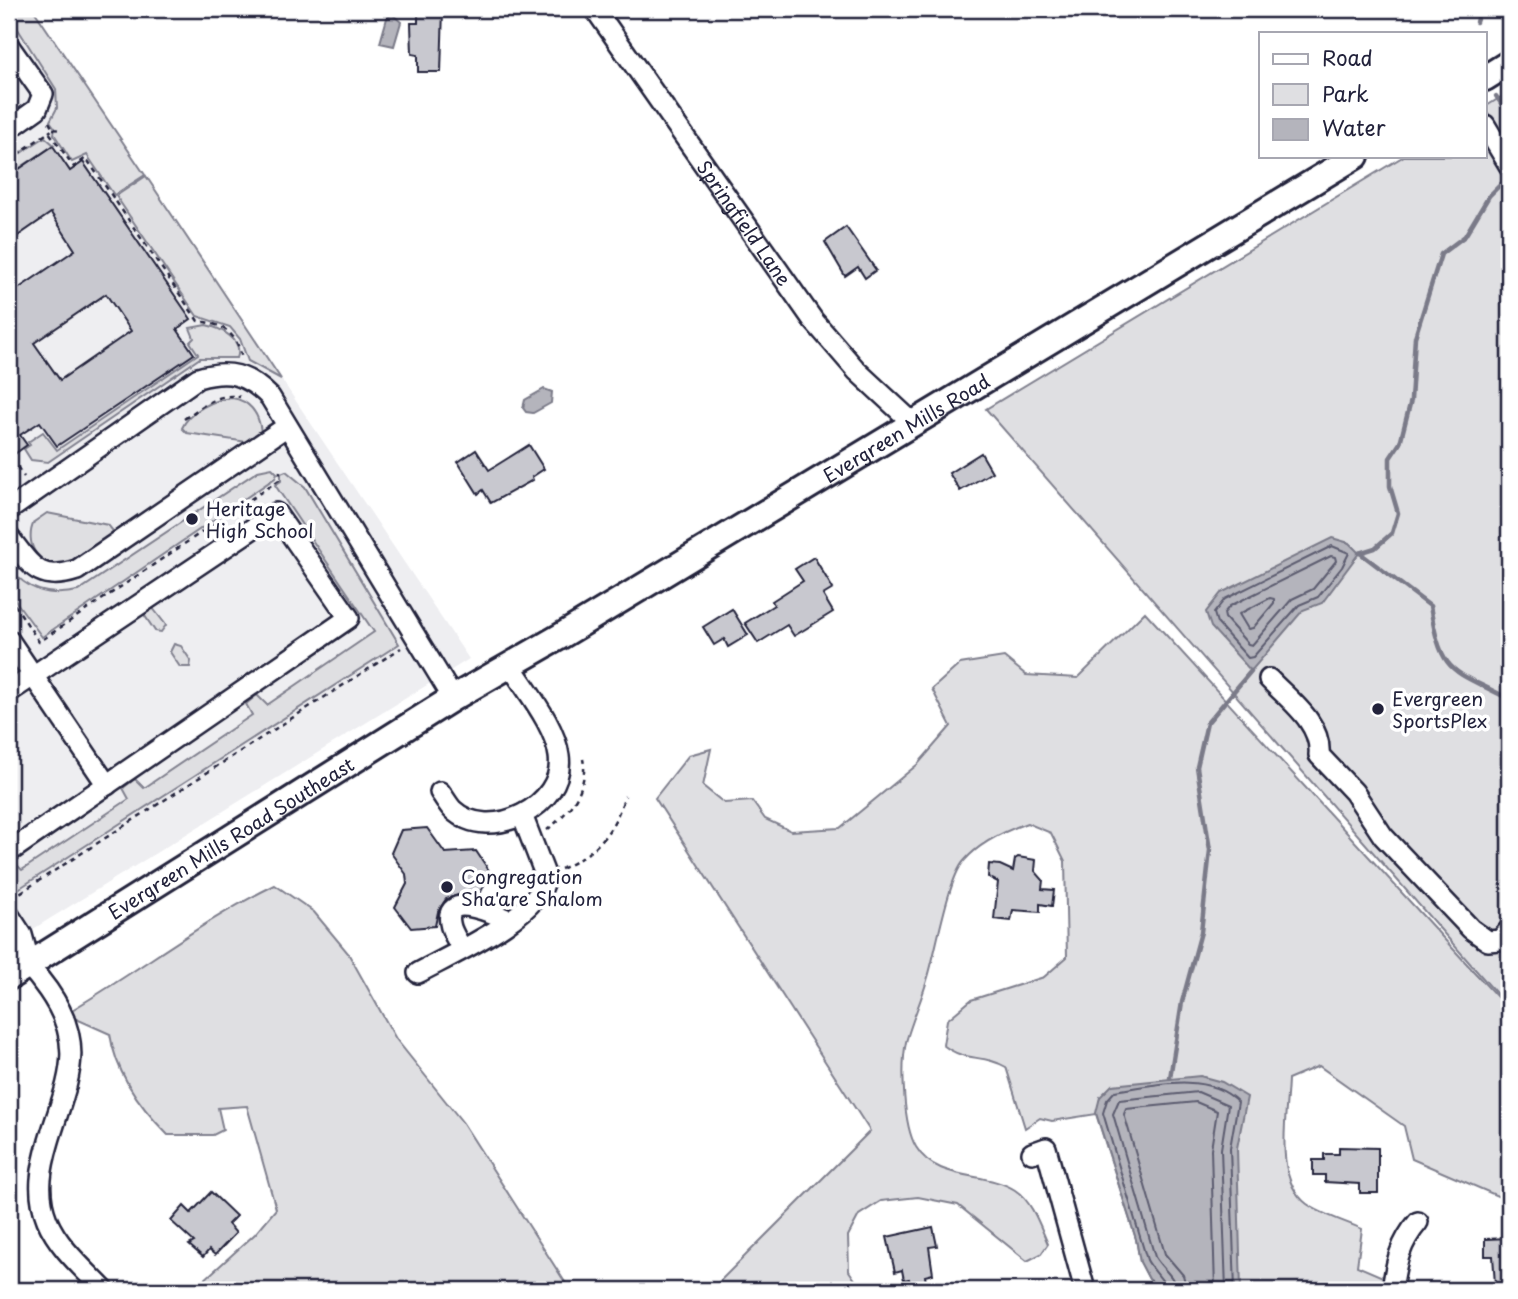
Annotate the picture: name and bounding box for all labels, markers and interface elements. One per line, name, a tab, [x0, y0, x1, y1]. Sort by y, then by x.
legend	[1259, 32, 1486, 158]
text: Road	[1322, 41, 1373, 73]
text: Park	[1322, 77, 1369, 109]
text: Water	[1322, 111, 1386, 143]
street label: Springfield Lane	[691, 154, 799, 291]
street label: Evergreen Mills Road	[817, 366, 995, 489]
place label: Heritage High School	[206, 494, 313, 544]
marker: Heritage High School	[184, 511, 200, 527]
place label: Evergreen SportsPlex	[1392, 684, 1487, 734]
marker: Evergreen SportsPlex	[1370, 701, 1386, 717]
street label: Evergreen Mills Road Southeast	[102, 750, 360, 925]
place label: Congregation Sha'are Shalom	[461, 862, 603, 912]
marker: Congregation Sha'are Shalom	[439, 879, 455, 895]

